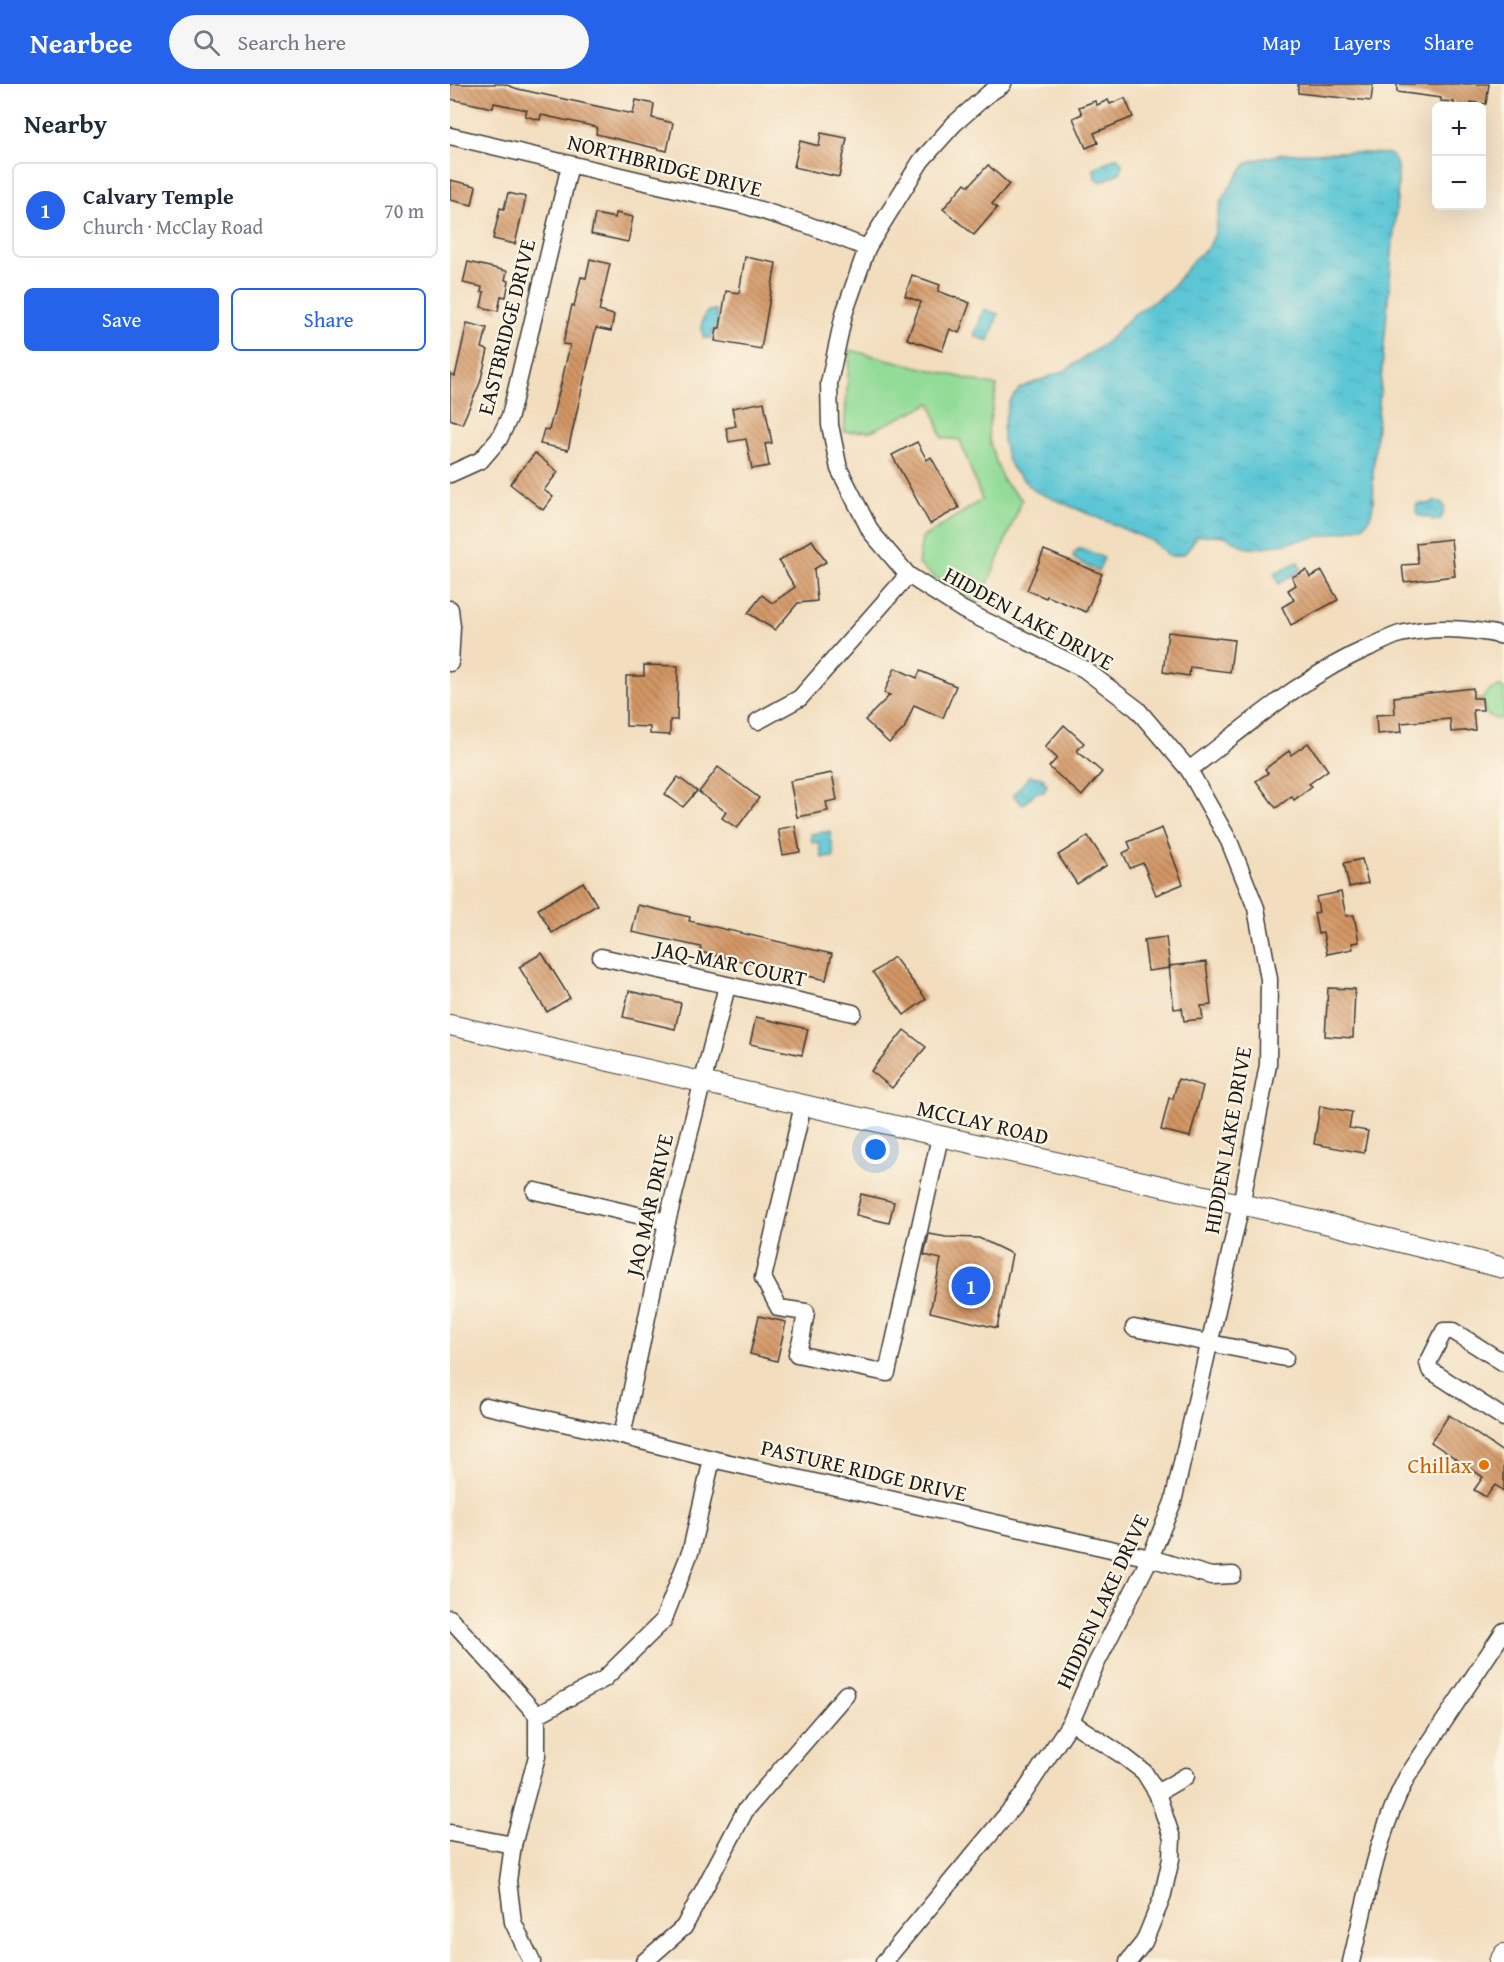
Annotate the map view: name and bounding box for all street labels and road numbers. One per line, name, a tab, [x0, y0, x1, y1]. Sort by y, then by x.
street label: NORTHBRIDGE DRIVE	[564, 125, 766, 205]
street label: EASTBRIDGE DRIVE	[469, 236, 543, 418]
street label: HIDDEN LAKE DRIVE	[938, 558, 1120, 678]
street label: JAQ-MAR COURT	[649, 931, 810, 995]
street label: HIDDEN LAKE DRIVE	[1195, 1044, 1259, 1236]
street label: MCCLAY ROAD	[914, 1091, 1052, 1153]
street label: JAQ MAR DRIVE	[616, 1131, 681, 1282]
street label: PASTURE RIDGE DRIVE	[758, 1431, 970, 1509]
street label: HIDDEN LAKE DRIVE	[1047, 1508, 1157, 1694]

